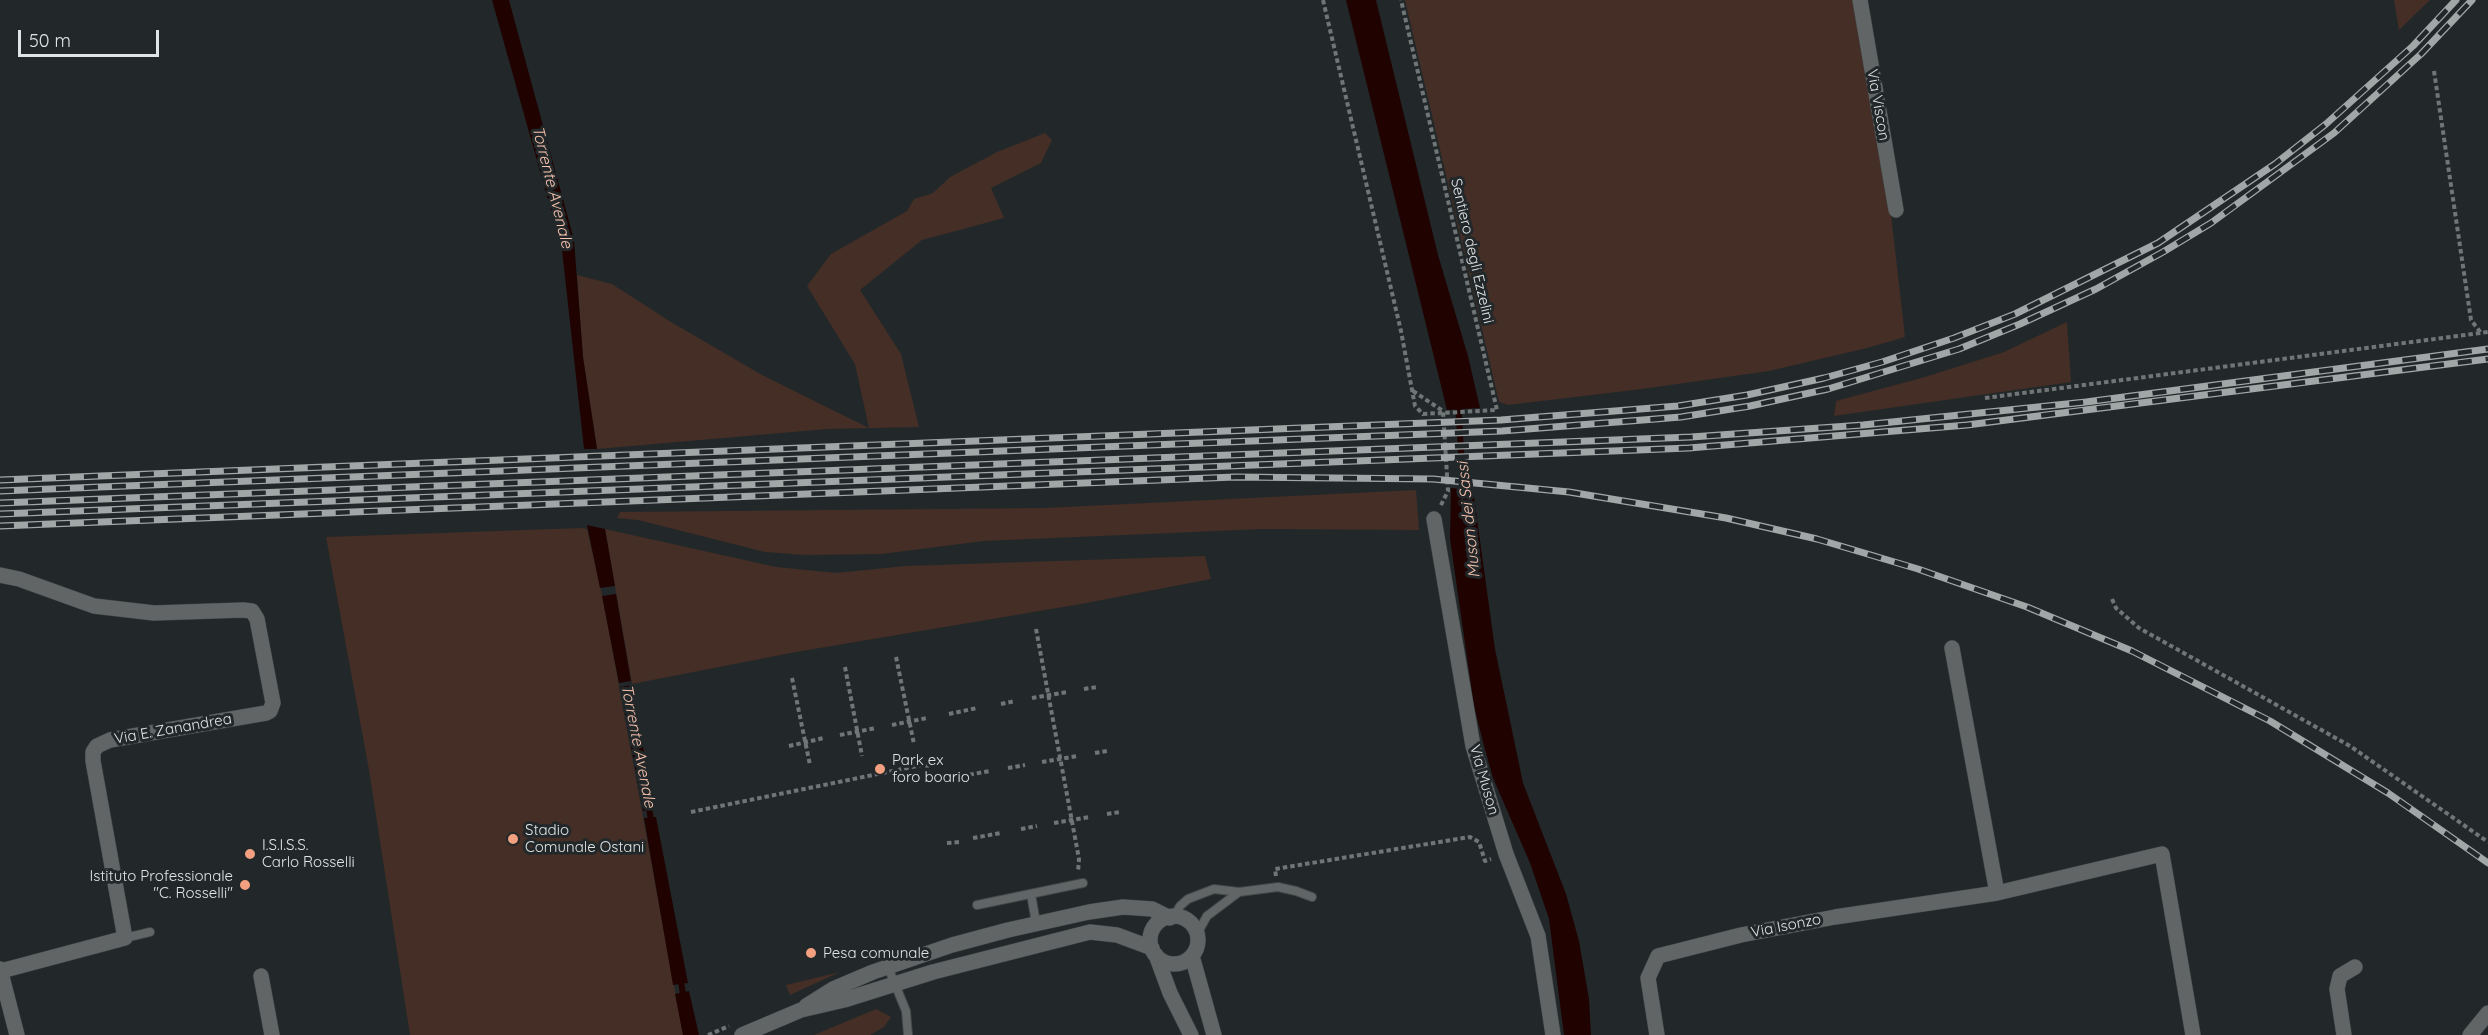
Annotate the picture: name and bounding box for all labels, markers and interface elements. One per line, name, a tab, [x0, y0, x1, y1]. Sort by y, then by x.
scale bar	[21, 18, 162, 56]
text: 50 m	[29, 29, 71, 52]
street label: Via Viscon	[1863, 68, 1893, 142]
water label: Torrente Avenale	[528, 124, 576, 250]
street label: Sentiero degli Ezzelini	[1447, 177, 1497, 325]
water label: Muson dei Sassi	[1453, 461, 1485, 579]
water label: Torrente Avenale	[617, 683, 659, 809]
street label: Via E. Zanandrea	[113, 710, 233, 748]
street label: Via Muson	[1465, 743, 1503, 817]
place label: Park ex foro boario	[892, 751, 970, 786]
marker: Park ex foro boario	[873, 762, 887, 776]
place label: Stadio Comunale Ostani	[525, 821, 644, 856]
marker: Stadio Comunale Ostani	[506, 832, 520, 846]
place label: I.S.I.S.S. Carlo Rosselli	[262, 836, 355, 871]
marker: I.S.I.S.S. Carlo Rosselli	[243, 847, 257, 861]
place label: Istituto Professionale "C. Rosselli"	[90, 867, 233, 902]
marker: Istituto Professionale "C. Rosselli"	[238, 878, 252, 892]
street label: Via Isonzo	[1749, 910, 1823, 942]
place label: Pesa comunale	[823, 944, 929, 962]
marker: Pesa comunale	[804, 946, 818, 960]

